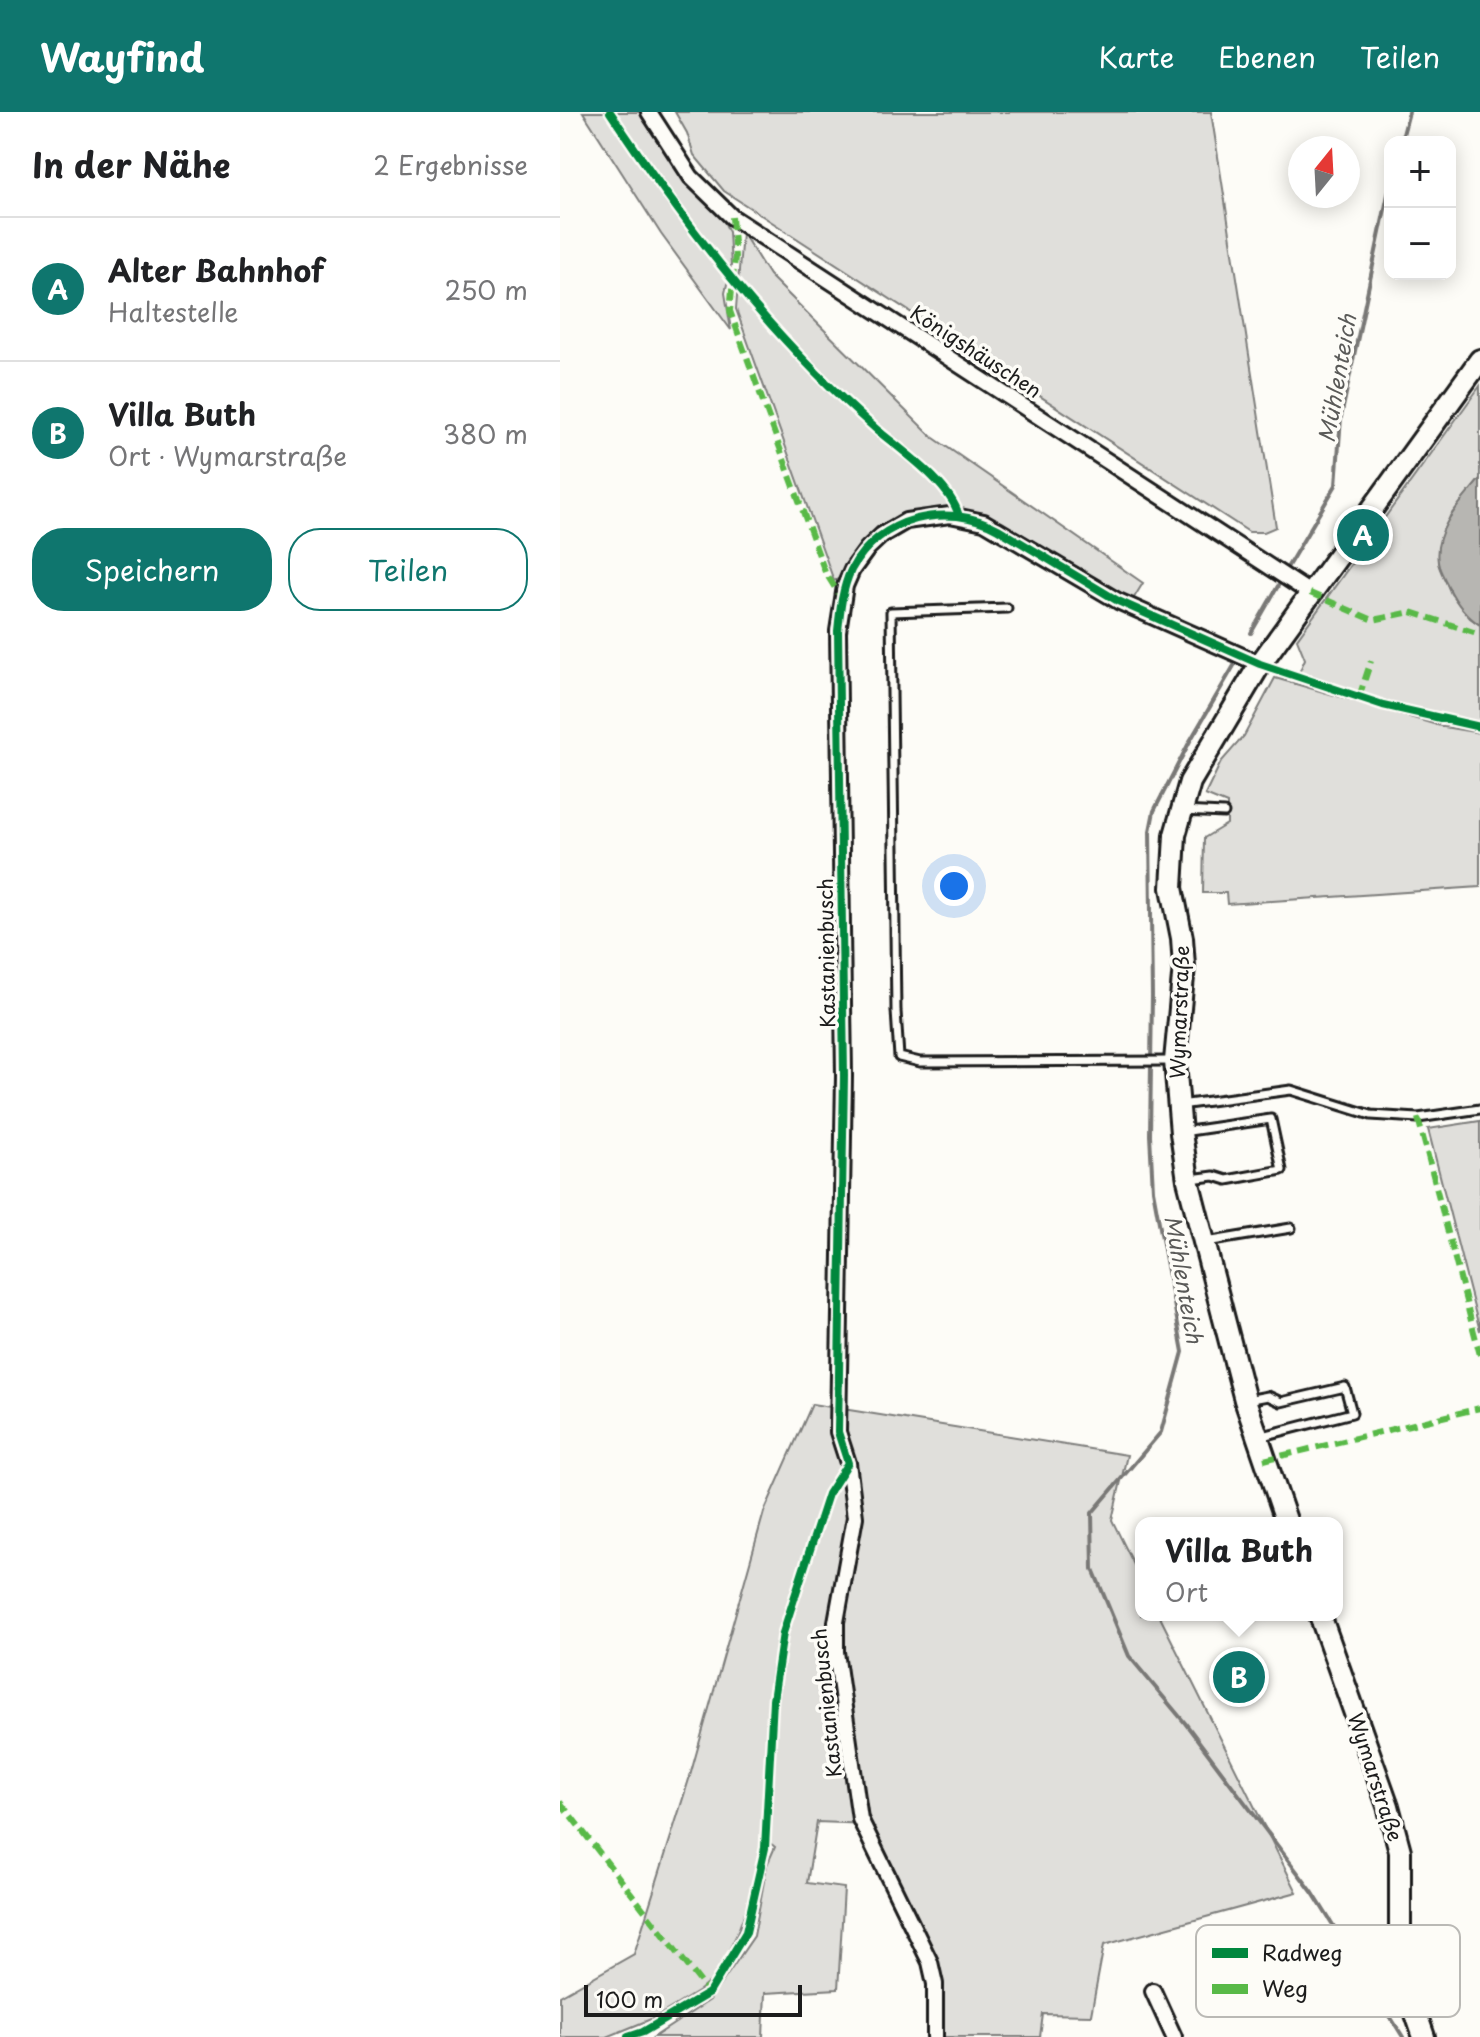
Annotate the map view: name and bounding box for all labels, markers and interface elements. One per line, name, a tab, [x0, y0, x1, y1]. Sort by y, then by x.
text: Wayfind	[40, 28, 204, 85]
text: Karte	[1099, 35, 1174, 78]
text: Ebenen	[1218, 35, 1316, 78]
text: Teilen	[1360, 35, 1440, 78]
north arrow	[1288, 136, 1360, 208]
map controls	[1384, 136, 1456, 280]
button: +	[1384, 136, 1456, 208]
text: In der Nähe	[32, 138, 230, 190]
text: 2 Ergebnisse	[373, 145, 528, 184]
button: −	[1384, 208, 1456, 280]
text: Alter Bahnhof	[108, 247, 324, 292]
text: A	[48, 270, 68, 309]
text: 250 m	[444, 270, 528, 309]
text: Haltestelle	[108, 292, 239, 331]
street label: Königshäuschen	[904, 297, 1048, 405]
water label: Mühlenteich	[1309, 310, 1364, 445]
text: Villa Buth	[108, 391, 256, 436]
text: B	[49, 414, 67, 453]
text: 380 m	[443, 414, 528, 453]
text: Ort · Wymarstraße	[108, 436, 347, 475]
pin: A	[1337, 505, 1389, 565]
button: Speichern	[32, 528, 272, 611]
button: Teilen	[288, 528, 528, 611]
your location	[934, 866, 974, 906]
street label: Kastanienbusch	[810, 878, 842, 1028]
street label: Wymarstraße	[1162, 945, 1196, 1079]
water label: Mühlenteich	[1158, 1212, 1213, 1347]
popup	[1135, 1517, 1343, 1621]
text: Villa Buth	[1165, 1527, 1313, 1572]
text: Ort	[1165, 1572, 1208, 1611]
street label: Kastanienbusch	[803, 1627, 849, 1779]
pin: B	[1213, 1647, 1265, 1707]
street label: Wymarstraße	[1341, 1709, 1411, 1845]
legend	[1196, 1925, 1460, 2017]
text: Radweg	[1262, 1935, 1343, 1968]
text: Weg	[1262, 1971, 1308, 2004]
scale bar	[584, 1981, 802, 2017]
text: 100 m	[596, 1982, 663, 2015]

